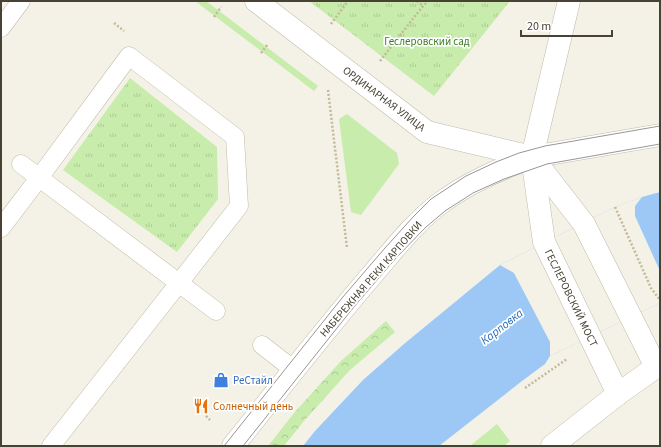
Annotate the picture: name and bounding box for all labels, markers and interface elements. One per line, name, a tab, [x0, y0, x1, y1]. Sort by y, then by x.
scale bar	[521, 12, 612, 38]
text: 20 m	[527, 18, 551, 35]
park label: Геслеровский сад	[384, 34, 470, 49]
street label: ОРДИНАРНАЯ УЛИЦА	[340, 63, 428, 135]
street label: НАБЕРЕЖНАЯ РЕКИ КАРПОВКИ	[316, 218, 426, 340]
street label: ГЕСЛЕРОВСКИЙ МОСТ	[541, 247, 601, 349]
water label: Карповка	[477, 305, 527, 349]
shop icon: РеСтайл	[212, 371, 230, 389]
place label: РеСтайл	[233, 373, 273, 388]
restaurant icon: Солнечный день	[192, 397, 210, 415]
place label: Солнечный день	[213, 399, 293, 414]

